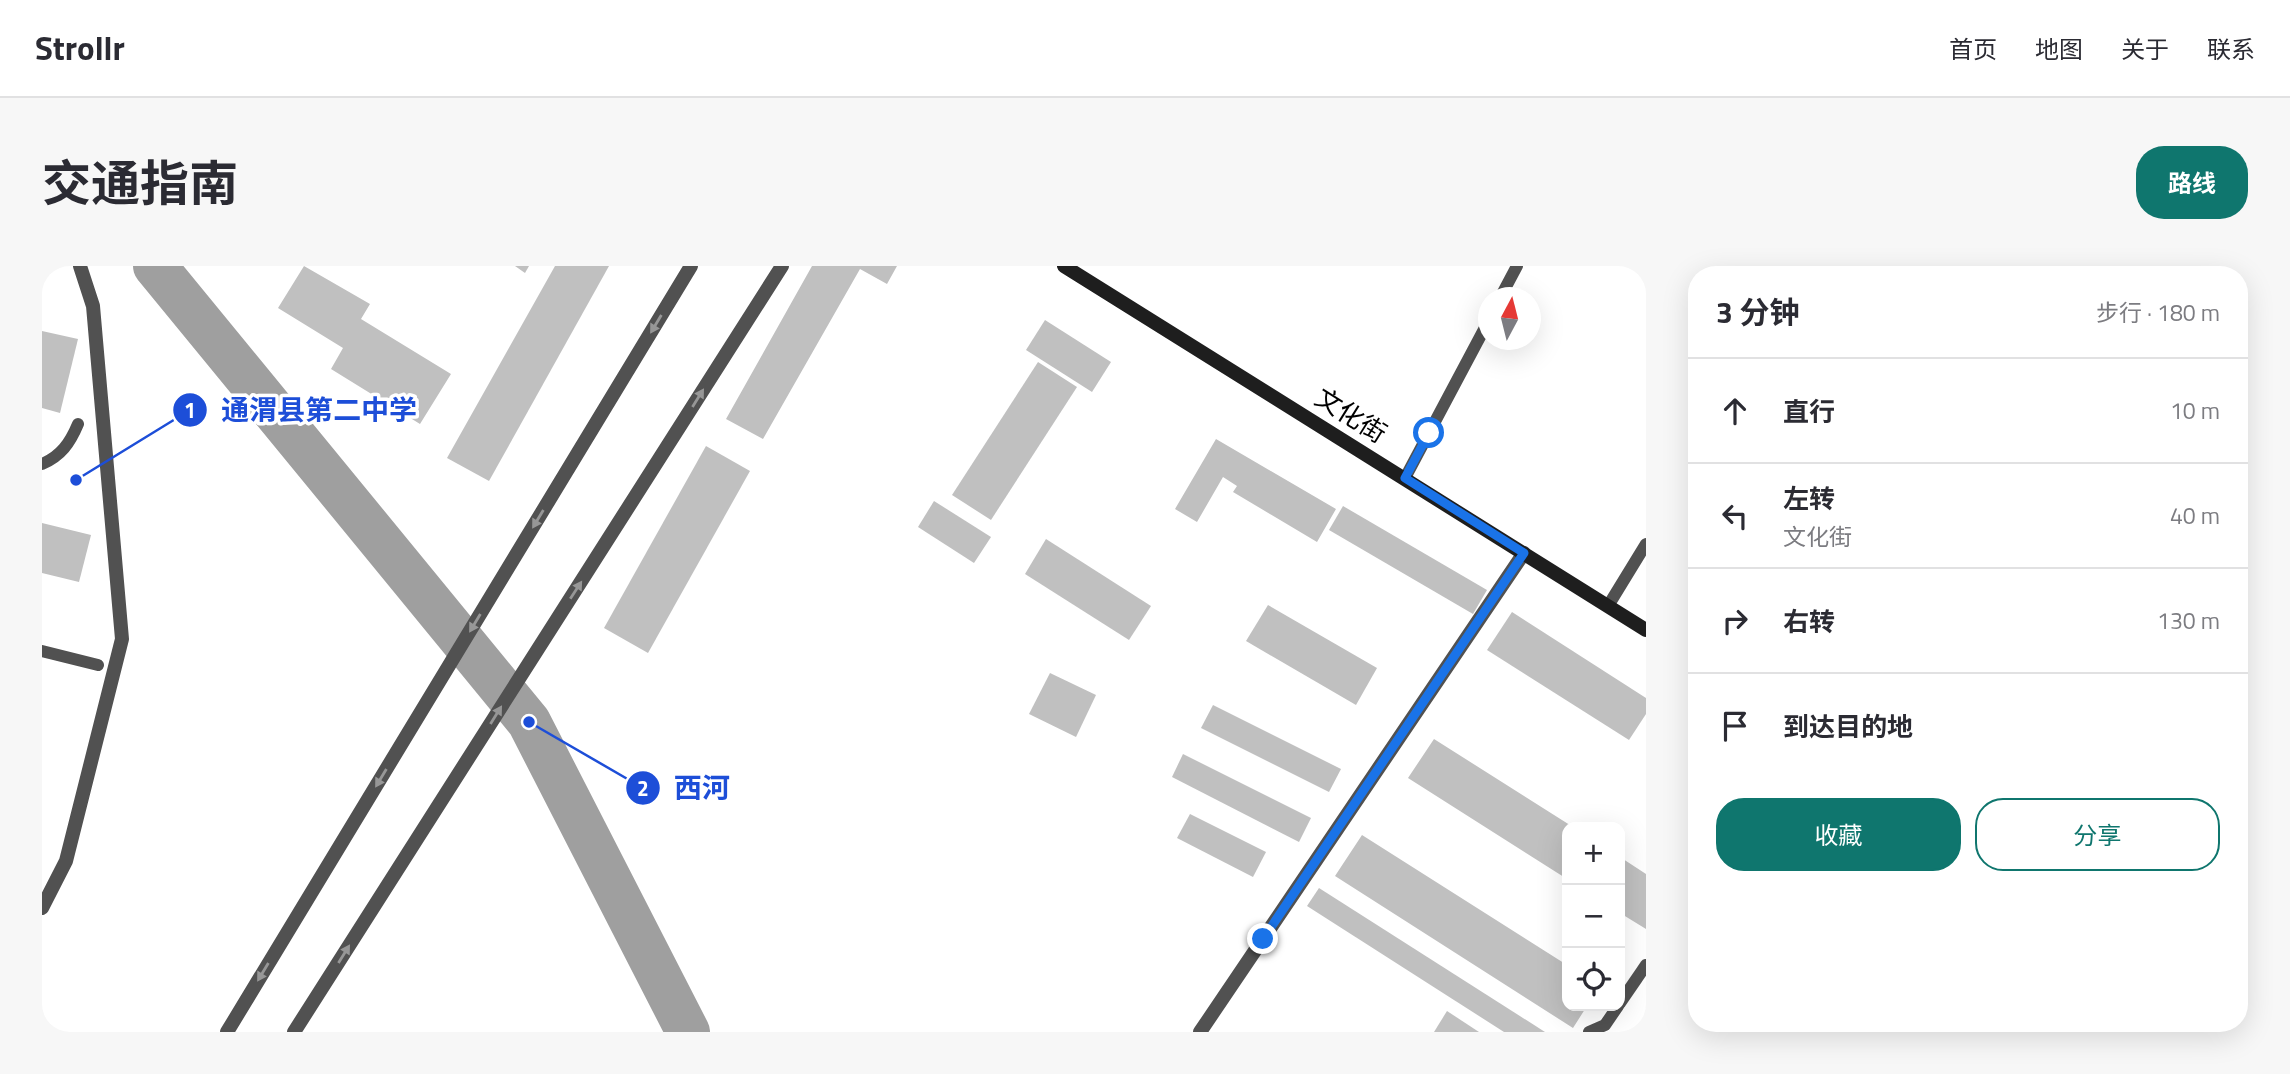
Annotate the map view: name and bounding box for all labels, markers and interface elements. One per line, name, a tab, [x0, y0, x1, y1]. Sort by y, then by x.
text: Strollr	[35, 23, 125, 73]
text: 首页	[1949, 31, 1997, 67]
text: 地图	[2035, 31, 2083, 67]
text: 关于	[2121, 31, 2169, 67]
text: 联系	[2207, 31, 2255, 67]
text: 交通指南	[42, 145, 238, 220]
button: 路线	[2136, 146, 2248, 219]
north arrow	[1478, 287, 1541, 350]
text: 3 分钟	[1716, 289, 1799, 335]
text: 步行 · 180 m	[2096, 295, 2220, 330]
one-way arrow	[650, 315, 662, 334]
street label: 文化街	[1308, 378, 1394, 452]
callout: 通渭县第二中学	[172, 386, 431, 435]
text: 通渭县第二中学	[221, 388, 417, 431]
one-way arrow	[692, 388, 705, 408]
icon: ahead	[1716, 392, 1754, 430]
text: 直行	[1783, 392, 1835, 431]
text: 10 m	[2170, 393, 2220, 428]
text: 1	[184, 394, 196, 426]
route start	[1413, 417, 1444, 448]
text: 左转	[1783, 479, 1835, 518]
icon: left	[1716, 497, 1754, 535]
text: 40 m	[2170, 498, 2220, 533]
one-way arrow	[532, 509, 544, 528]
text: 文化街	[1783, 519, 1852, 554]
one-way arrow	[569, 581, 583, 599]
icon: right	[1716, 602, 1754, 640]
text: 右转	[1783, 602, 1835, 641]
text: 130 m	[2157, 603, 2220, 638]
one-way arrow	[469, 613, 482, 632]
one-way arrow	[489, 706, 502, 725]
icon: arrive	[1716, 707, 1754, 745]
text: 到达目的地	[1783, 707, 1913, 746]
callout: 西河	[625, 764, 744, 813]
text: 西河	[674, 766, 730, 809]
one-way arrow	[375, 768, 388, 787]
text: 2	[637, 772, 649, 804]
button: 收藏	[1716, 798, 1961, 871]
button: 分享	[1975, 798, 2220, 871]
map controls	[1562, 822, 1625, 1011]
button: +	[1562, 822, 1625, 885]
button: −	[1562, 885, 1625, 948]
route end	[1247, 923, 1278, 954]
one-way arrow	[338, 944, 351, 963]
button: locate	[1562, 948, 1625, 1011]
one-way arrow	[257, 963, 270, 982]

